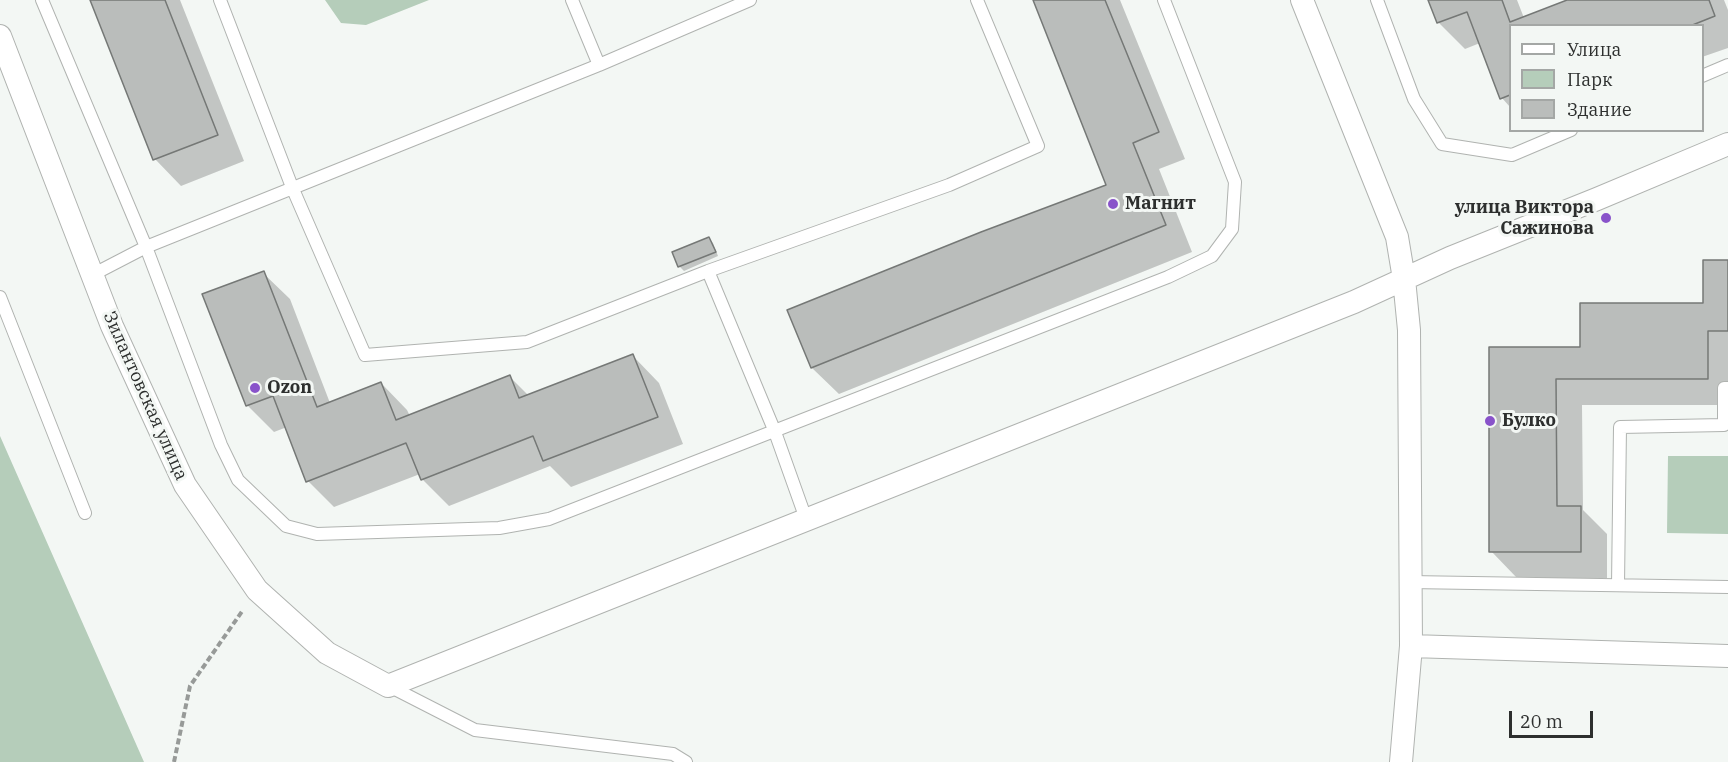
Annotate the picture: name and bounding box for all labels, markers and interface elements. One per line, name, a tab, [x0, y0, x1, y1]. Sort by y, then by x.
legend	[1509, 24, 1704, 132]
text: Улица	[1567, 38, 1621, 61]
text: Парк	[1567, 68, 1613, 91]
text: Здание	[1567, 98, 1632, 121]
place label: Магнит	[1125, 193, 1196, 215]
marker: Магнит	[1106, 197, 1120, 211]
place label: улица Виктора Сажинова	[1455, 197, 1594, 240]
marker: улица Виктора Сажинова	[1599, 211, 1613, 225]
street label: Зилантовская улица	[98, 308, 192, 484]
place label: Ozon	[267, 377, 312, 399]
marker: Ozon	[248, 381, 262, 395]
place label: Булко	[1502, 410, 1556, 432]
marker: Булко	[1483, 414, 1497, 428]
scale bar	[1512, 699, 1596, 737]
text: 20 m	[1520, 710, 1563, 733]

